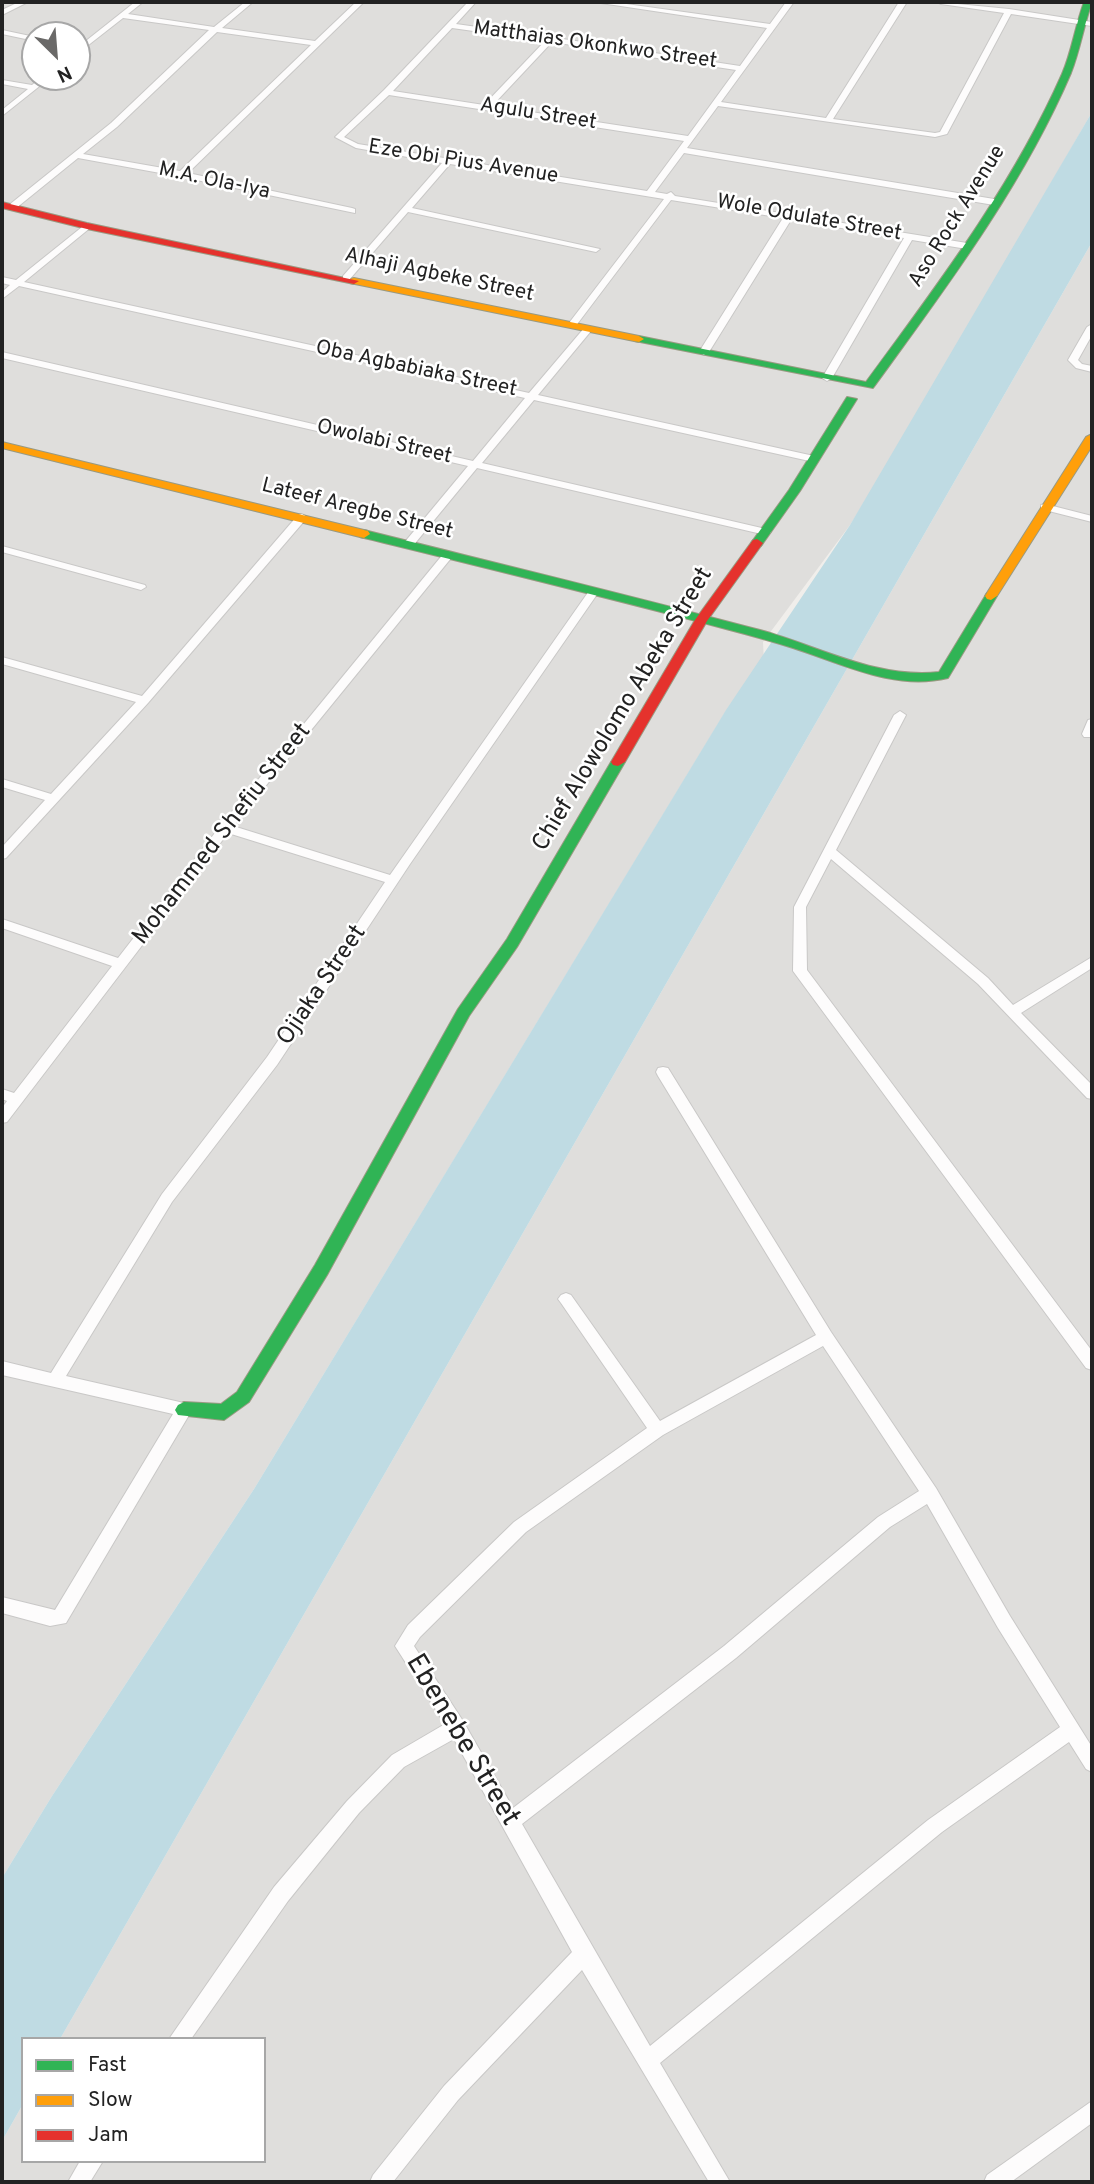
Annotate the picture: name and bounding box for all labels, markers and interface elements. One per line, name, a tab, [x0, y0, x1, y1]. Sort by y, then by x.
street label: Matthaias Okonkwo Street	[472, 16, 718, 76]
north arrow	[21, 21, 91, 91]
text: N	[53, 59, 75, 87]
street label: Agulu Street	[478, 93, 598, 137]
street label: Eze Obi Pius Avenue	[366, 136, 560, 190]
street label: Aso Rock Avenue	[904, 141, 1012, 293]
street label: M.A. Ola-Iya	[156, 158, 272, 206]
street label: Wole Odulate Street	[715, 190, 903, 248]
street label: Alhaji Agbeke Street	[342, 244, 536, 308]
street label: Oba Agbabiaka Street	[313, 336, 519, 404]
street label: Owolabi Street	[314, 415, 454, 471]
street label: Lateef Aregbe Street	[259, 474, 455, 546]
street label: Chief Alowolomo Abeka Street	[528, 563, 720, 857]
street label: Mohammed Shefiu Street	[128, 719, 318, 951]
street label: Ojiaka Street	[272, 920, 374, 1052]
street label: Ebenebe Street	[397, 1649, 525, 1833]
legend	[21, 2037, 266, 2163]
text: Fast	[88, 2052, 127, 2079]
text: Slow	[88, 2087, 133, 2114]
text: Jam	[88, 2122, 129, 2149]

